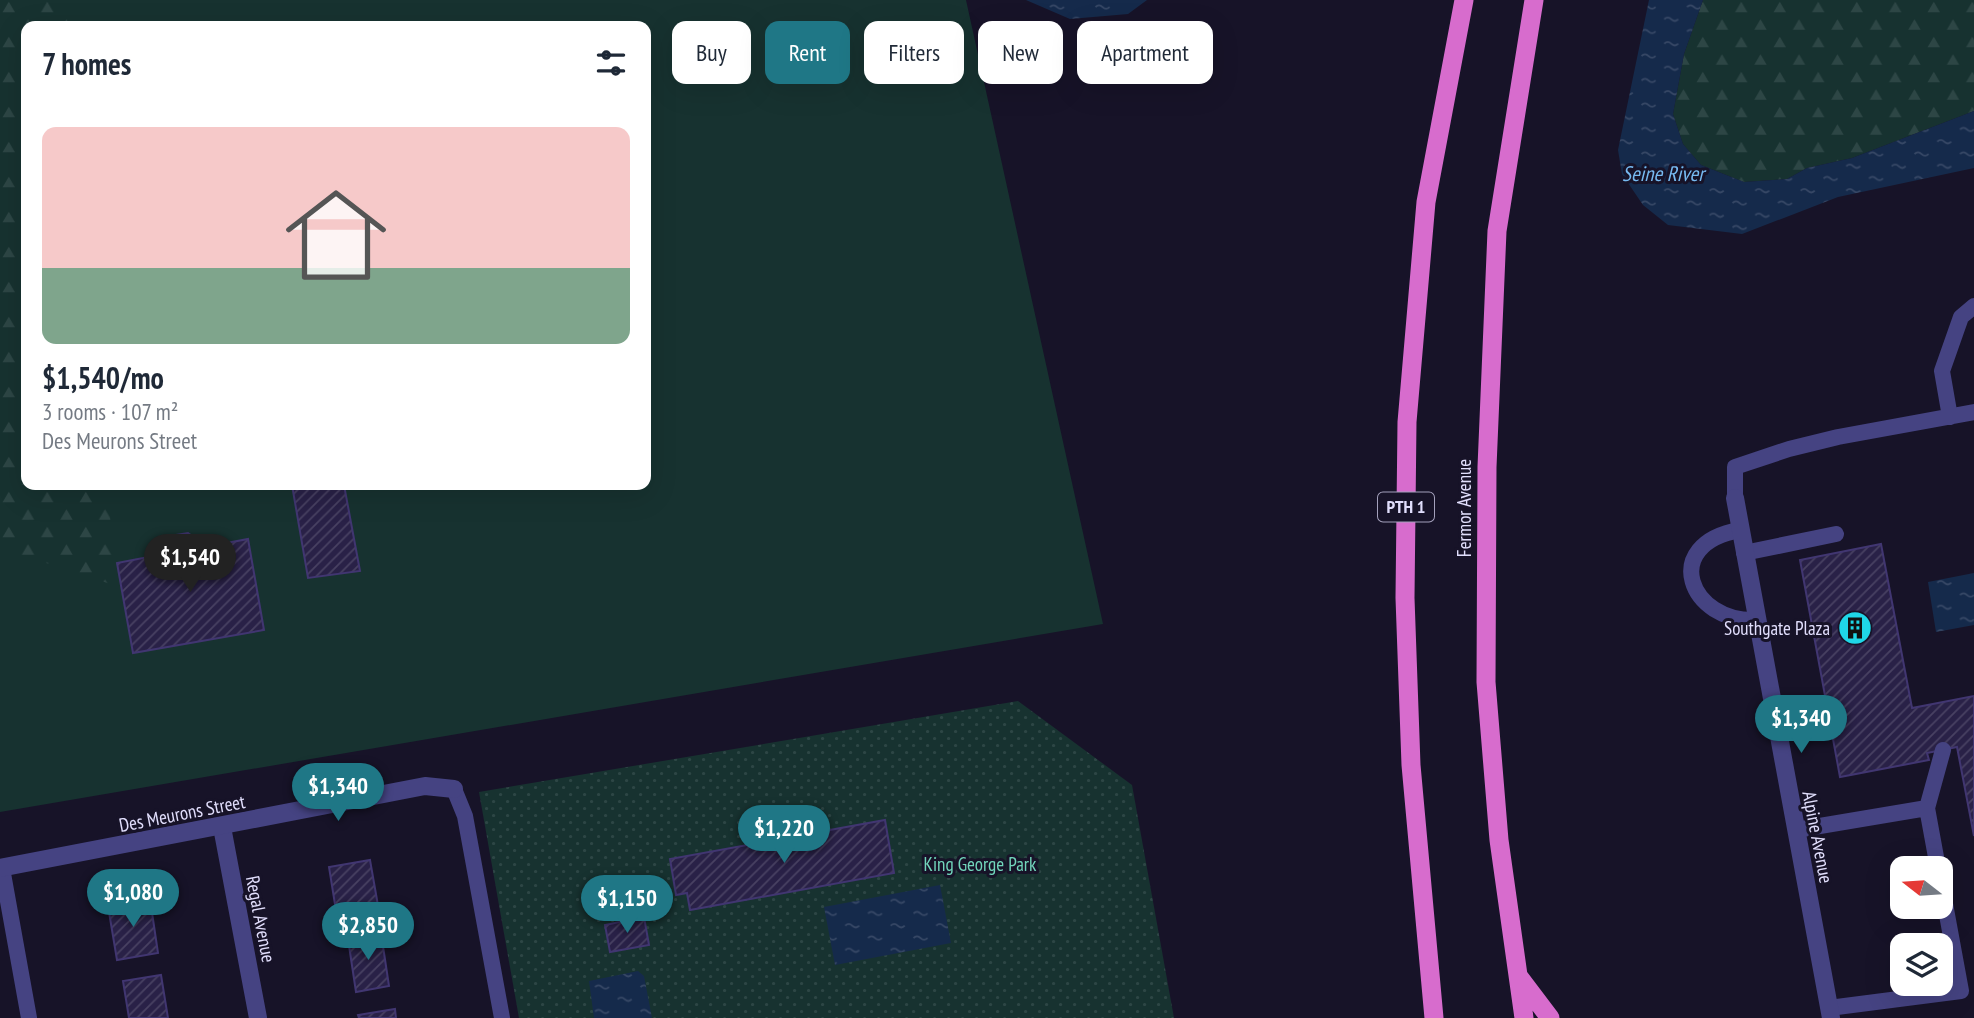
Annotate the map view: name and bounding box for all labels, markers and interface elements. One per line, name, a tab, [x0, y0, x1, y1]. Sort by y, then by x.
chip: Buy	[672, 21, 751, 84]
chip: Rent	[765, 21, 850, 84]
chip: Filters	[864, 21, 964, 84]
chip: New	[978, 21, 1063, 84]
chip: Apartment	[1077, 21, 1213, 84]
text: 7 homes	[42, 44, 131, 83]
icon: filters	[592, 44, 630, 82]
water label: Seine River	[1622, 160, 1707, 187]
icon: home	[273, 172, 399, 298]
text: $1,540/mo	[42, 358, 164, 397]
text: 3 rooms · 107 m²	[42, 397, 178, 426]
text: Des Meurons Street	[42, 426, 197, 455]
street label: Fermor Avenue	[1452, 459, 1476, 557]
road number: PTH 1	[1378, 492, 1434, 522]
pin: $1,540	[133, 534, 247, 594]
text: $1,540	[160, 542, 220, 571]
building icon: Southgate Plaza	[1836, 609, 1874, 647]
place label: Southgate Plaza	[1724, 616, 1830, 640]
pin: $1,340	[1744, 696, 1858, 755]
text: $1,340	[1771, 703, 1831, 732]
pin: $1,340	[281, 764, 395, 823]
text: $1,340	[308, 771, 368, 800]
street label: Des Meurons Street	[117, 789, 248, 837]
street label: Alpine Avenue	[1797, 789, 1839, 885]
pin: $1,220	[727, 806, 841, 865]
text: $1,220	[754, 813, 814, 842]
park label: King George Park	[924, 852, 1037, 876]
north arrow	[1890, 856, 1953, 919]
map controls	[1890, 856, 1953, 996]
pin: $1,080	[76, 870, 190, 929]
street label: Regal Avenue	[241, 874, 281, 965]
pin: $1,150	[570, 876, 684, 935]
text: $1,080	[103, 877, 163, 906]
text: $1,150	[597, 883, 657, 912]
pin: $2,850	[311, 902, 425, 962]
text: $2,850	[338, 910, 398, 939]
button: layers	[1890, 933, 1953, 996]

